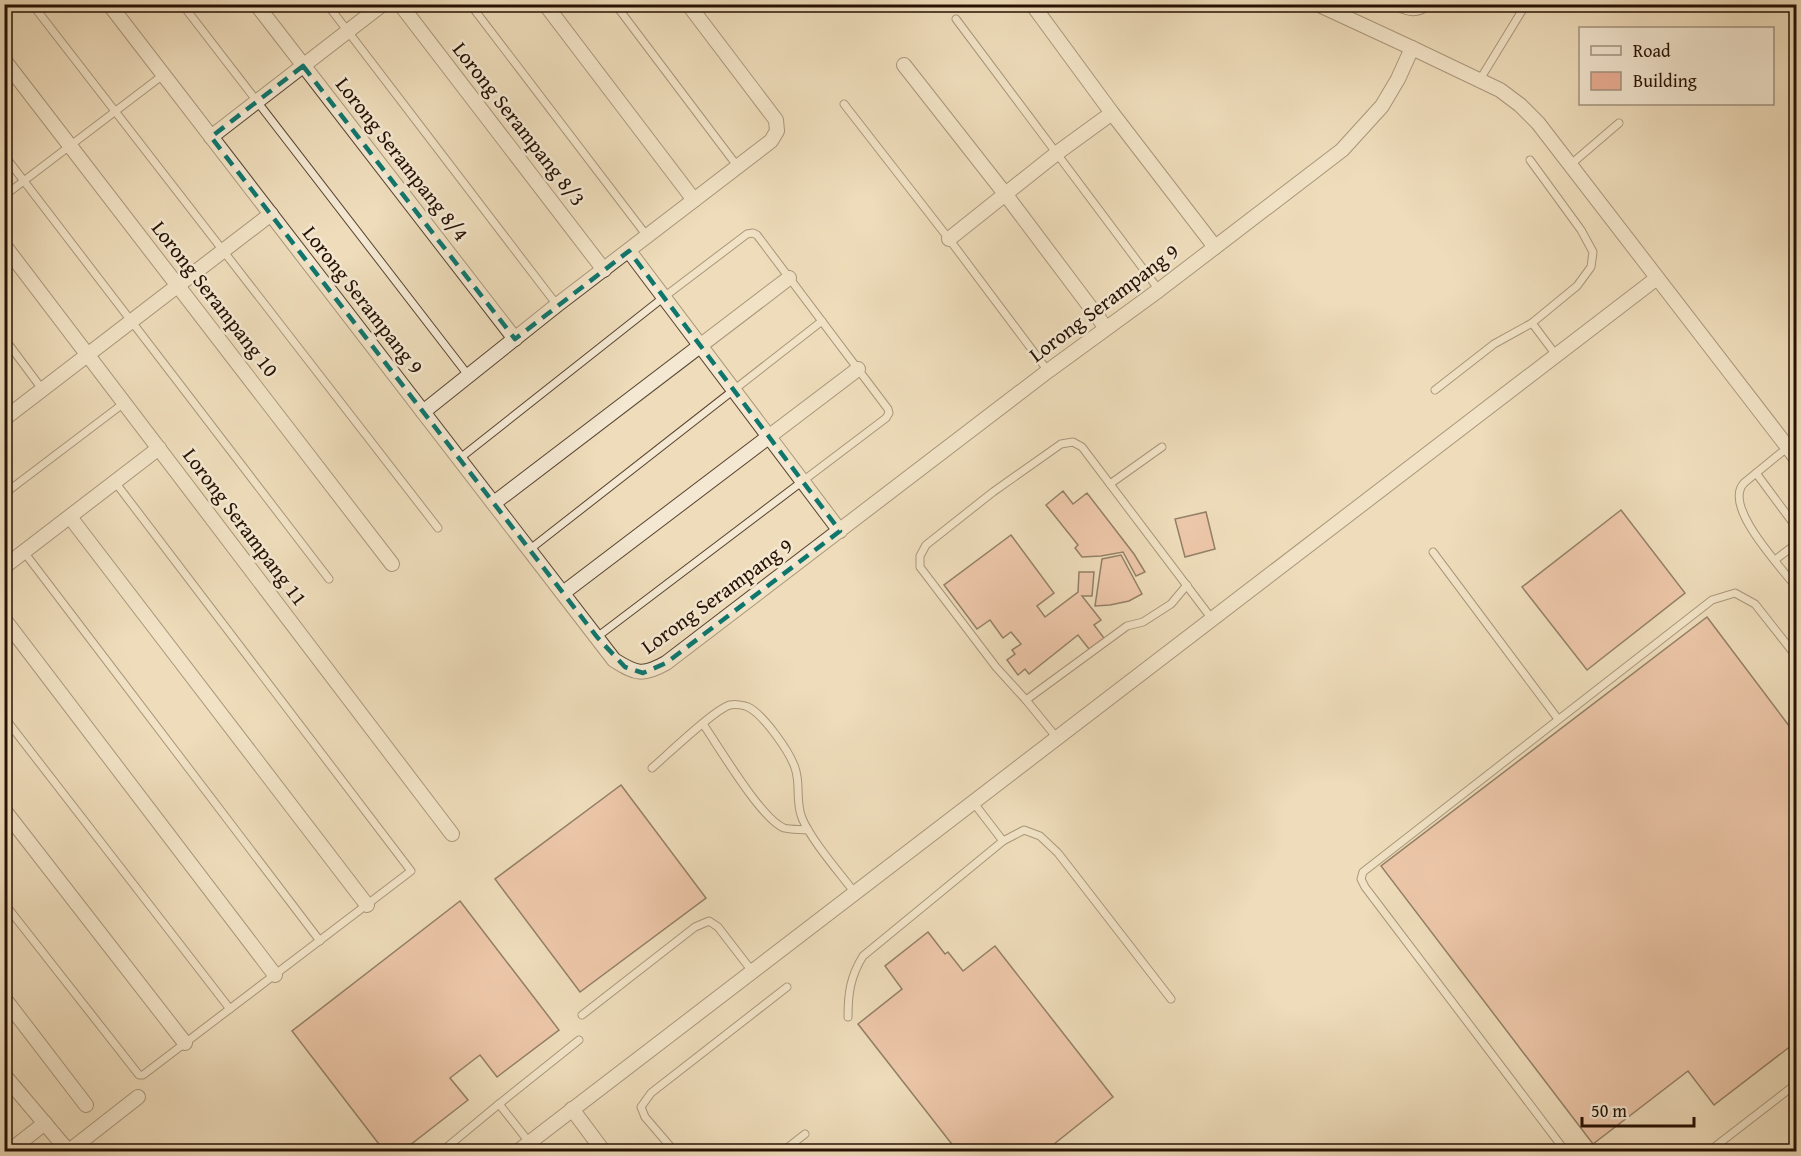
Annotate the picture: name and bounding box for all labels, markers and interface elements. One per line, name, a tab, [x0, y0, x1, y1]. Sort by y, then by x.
legend	[1579, 27, 1774, 105]
street label: Lorong Serampang 8/3	[445, 35, 593, 212]
text: Road	[1633, 37, 1671, 64]
text: Building	[1633, 67, 1697, 94]
street label: Lorong Serampang 8/4	[328, 70, 476, 247]
street label: Lorong Serampang 10	[144, 214, 286, 383]
street label: Lorong Serampang 9	[296, 219, 431, 380]
street label: Lorong Serampang 9	[1022, 236, 1185, 369]
street label: Lorong Serampang 11	[176, 441, 315, 612]
street label: Lorong Serampang 9	[634, 530, 799, 661]
scale bar	[1582, 1090, 1694, 1128]
text: 50 m	[1591, 1097, 1627, 1124]

